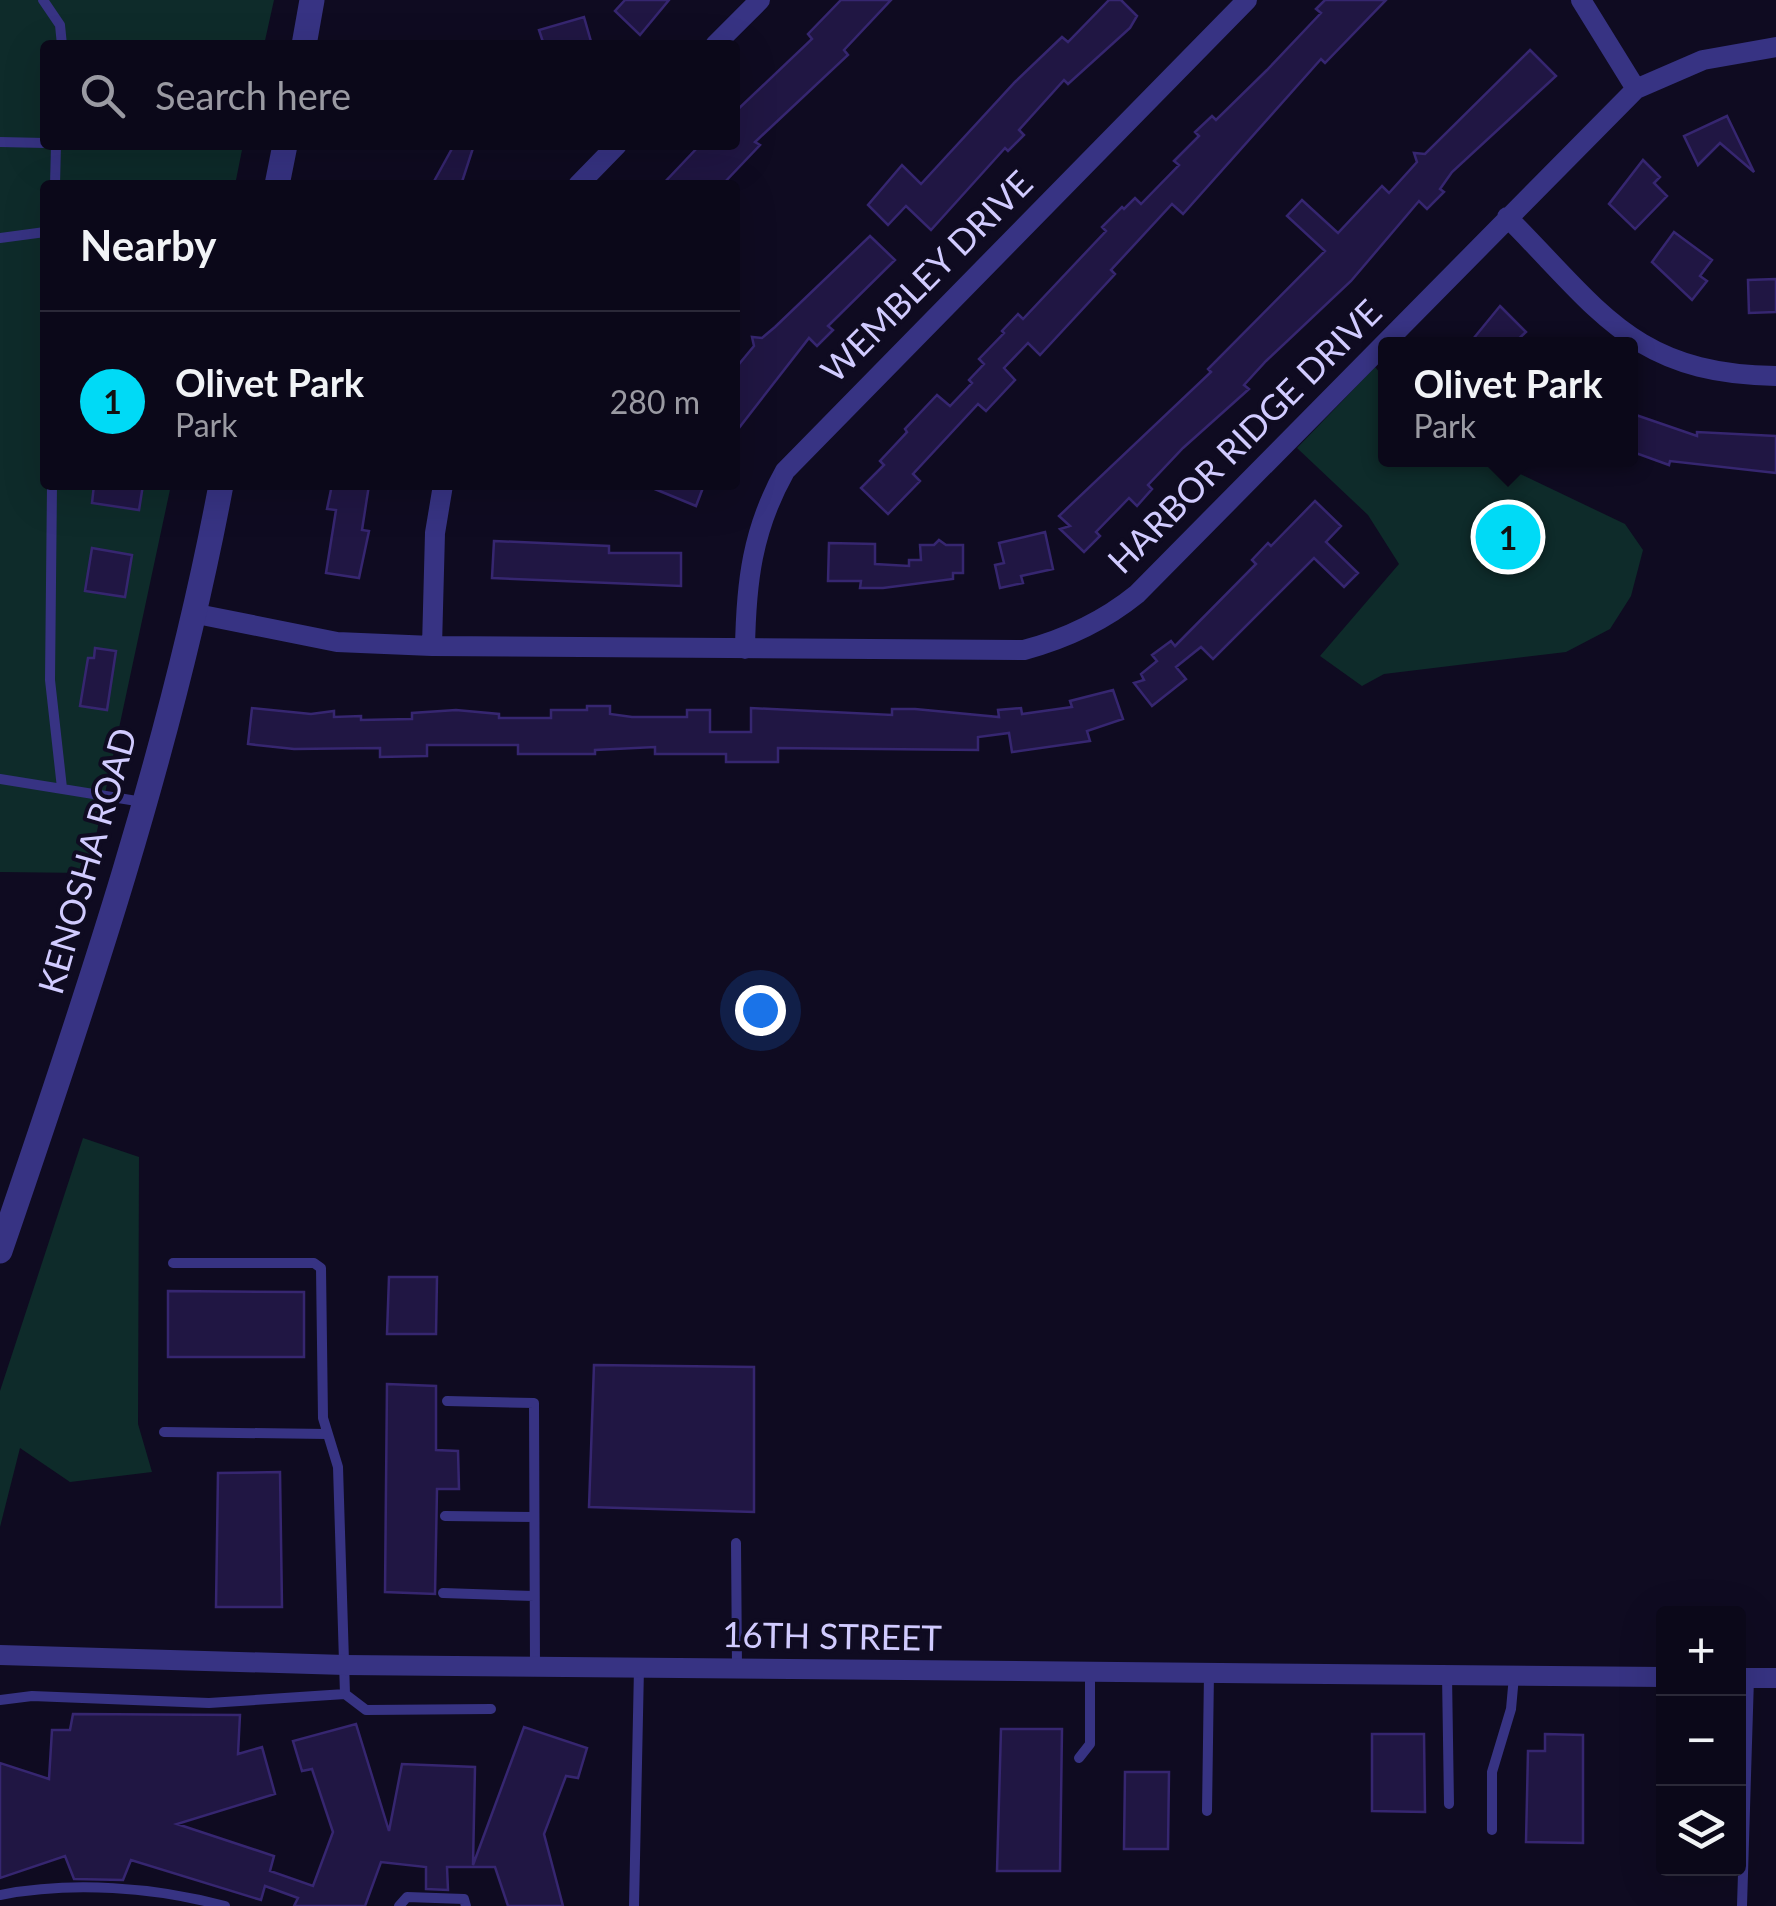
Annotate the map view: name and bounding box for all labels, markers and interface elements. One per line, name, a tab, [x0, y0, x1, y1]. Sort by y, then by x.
search box	[40, 40, 740, 150]
icon: search	[75, 68, 130, 123]
text: Search here	[155, 72, 351, 118]
street label: WEMBLEY DRIVE	[811, 161, 1040, 390]
text: Nearby	[80, 220, 217, 270]
street label: HARBOR RIDGE DRIVE	[1098, 290, 1389, 581]
popup	[1378, 337, 1638, 467]
text: Olivet Park	[175, 359, 364, 405]
text: Olivet Park	[1413, 360, 1603, 406]
text: 1	[103, 382, 122, 421]
text: 280 m	[610, 382, 700, 421]
text: Park	[175, 405, 238, 444]
text: Park	[1413, 406, 1476, 445]
pin: 1	[1476, 500, 1540, 574]
street label: KENOSHA ROAD	[28, 723, 144, 998]
your location	[735, 985, 786, 1036]
map controls	[1656, 1606, 1746, 1876]
button: +	[1656, 1606, 1746, 1696]
street label: 16TH STREET	[722, 1612, 943, 1658]
button: −	[1656, 1696, 1746, 1786]
button: layers	[1656, 1786, 1746, 1876]

